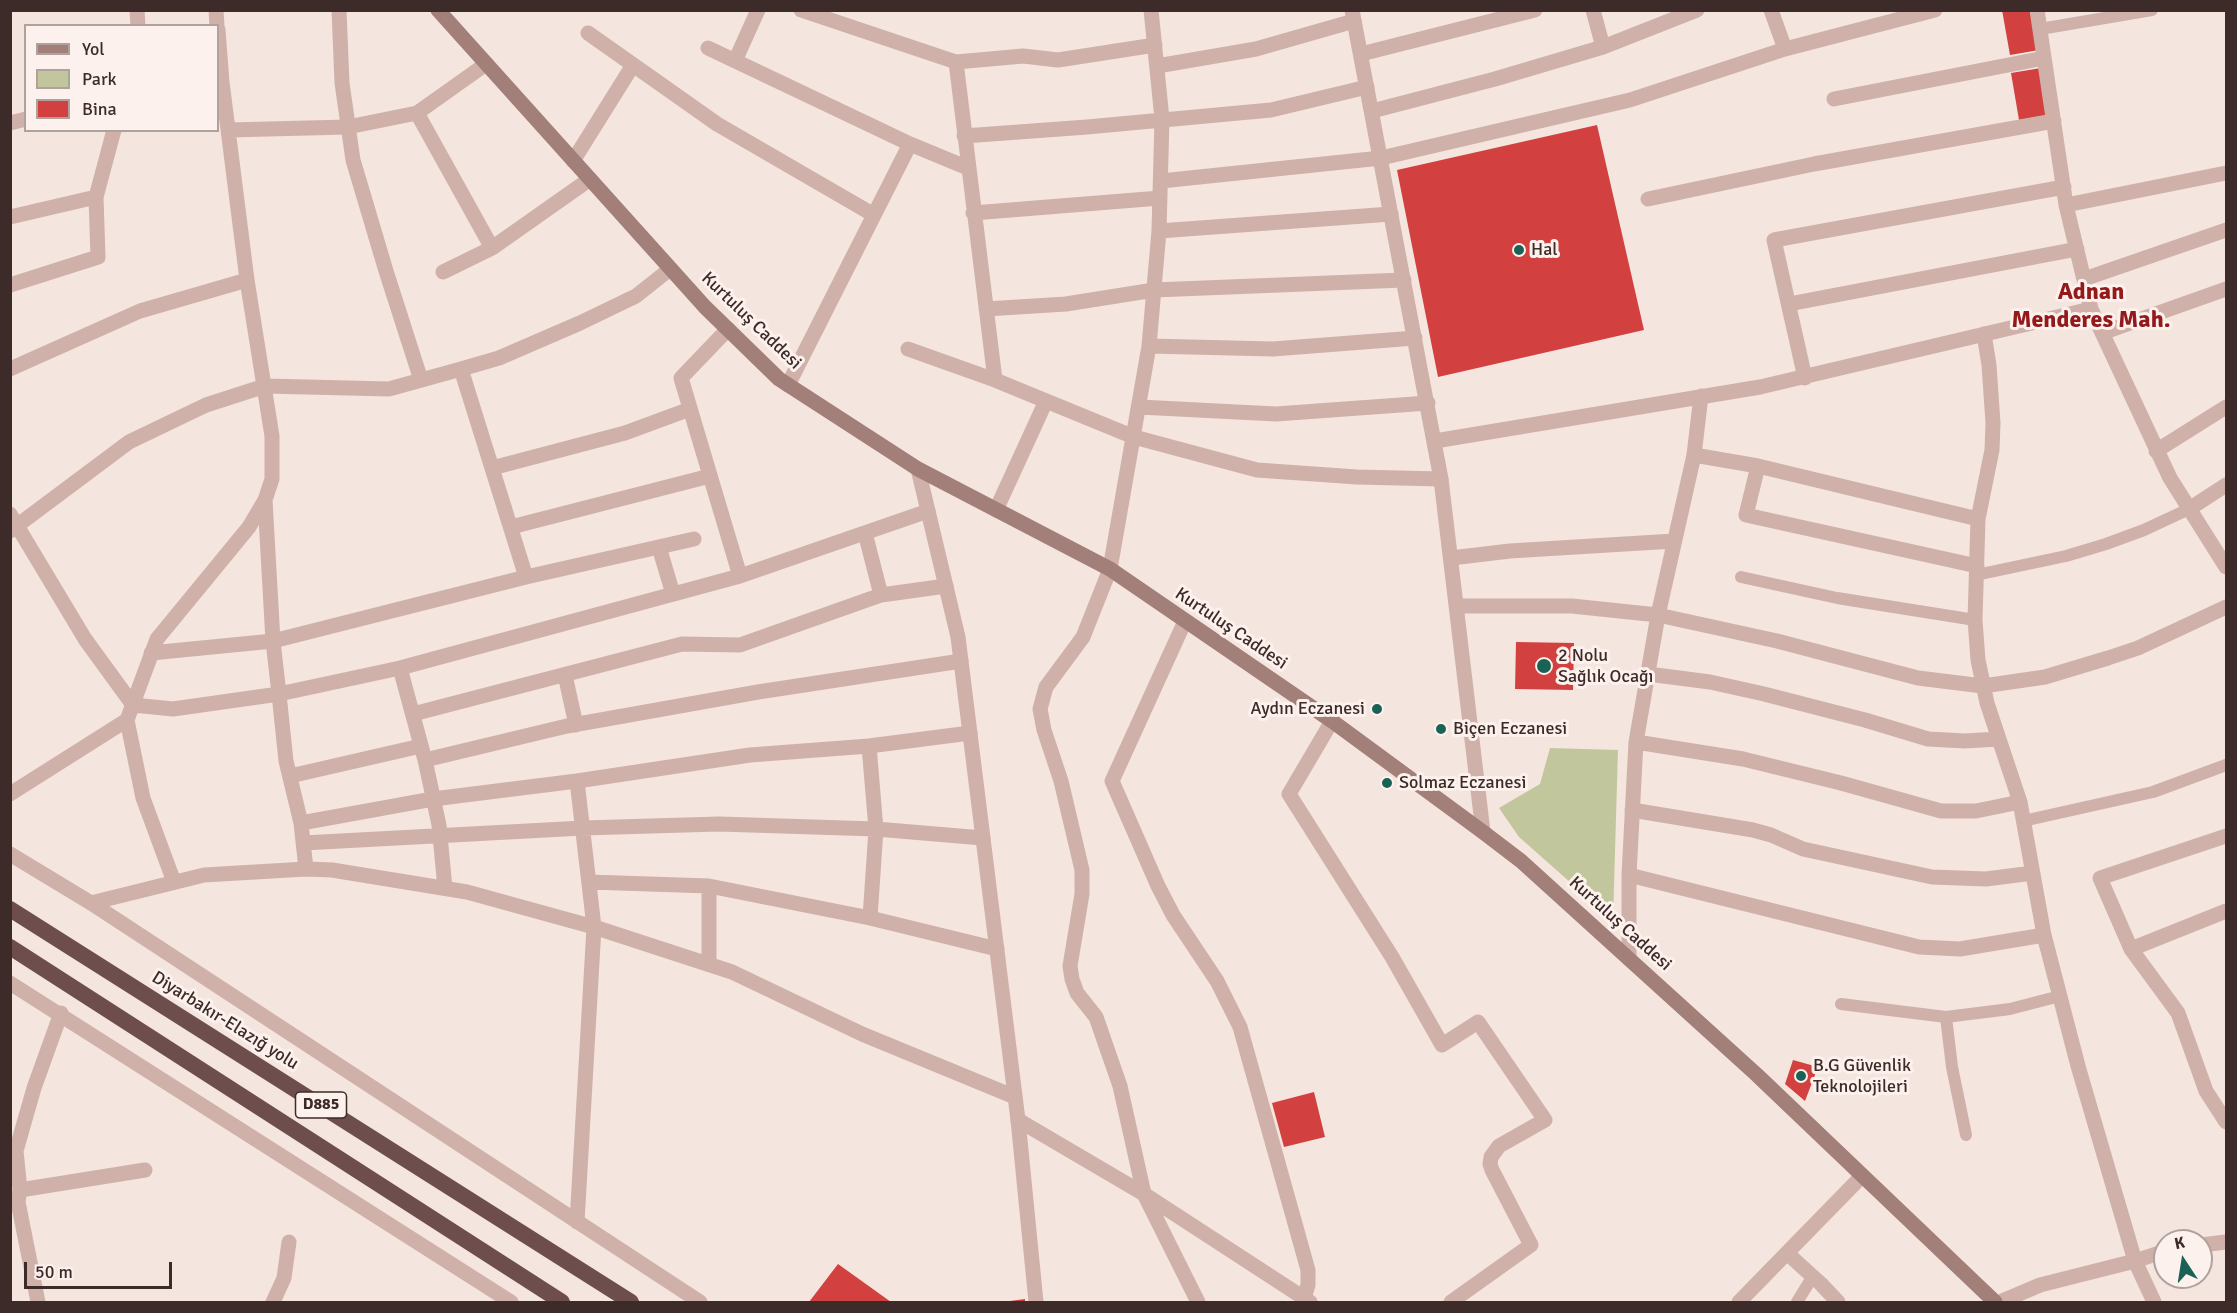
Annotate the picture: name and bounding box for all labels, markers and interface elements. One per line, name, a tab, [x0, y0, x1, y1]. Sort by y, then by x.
legend	[24, 24, 219, 132]
text: Yol	[82, 38, 105, 60]
text: Park	[82, 68, 117, 90]
text: Bina	[82, 98, 117, 120]
place label: Hal	[1531, 239, 1558, 261]
marker: Hal	[1512, 243, 1526, 257]
street label: Kurtuluş Caddesi	[696, 268, 806, 374]
district label: Adnan Menderes Mah.	[2011, 279, 2171, 335]
street label: Kurtuluş Caddesi	[1171, 583, 1291, 675]
place label: 2 Nolu Sağlık Ocağı	[1558, 645, 1653, 688]
marker: 2 Nolu Sağlık Ocağı	[1535, 657, 1553, 675]
place label: Aydın Eczanesi	[1251, 698, 1365, 720]
marker: Aydın Eczanesi	[1370, 702, 1384, 716]
place label: Biçen Eczanesi	[1453, 718, 1567, 740]
marker: Biçen Eczanesi	[1434, 722, 1448, 736]
place label: Solmaz Eczanesi	[1399, 772, 1526, 794]
marker: Solmaz Eczanesi	[1380, 776, 1394, 790]
street label: Kurtuluş Caddesi	[1564, 872, 1676, 976]
street label: Diyarbakır-Elazığ yolu	[148, 967, 302, 1075]
place label: B.G Güvenlik Teknolojileri	[1813, 1055, 1911, 1098]
marker: B.G Güvenlik Teknolojileri	[1794, 1069, 1808, 1083]
road number: D885	[296, 1092, 346, 1118]
north arrow	[2153, 1229, 2213, 1289]
text: K	[2173, 1233, 2187, 1254]
scale bar	[27, 1250, 176, 1288]
text: 50 m	[35, 1261, 73, 1283]

